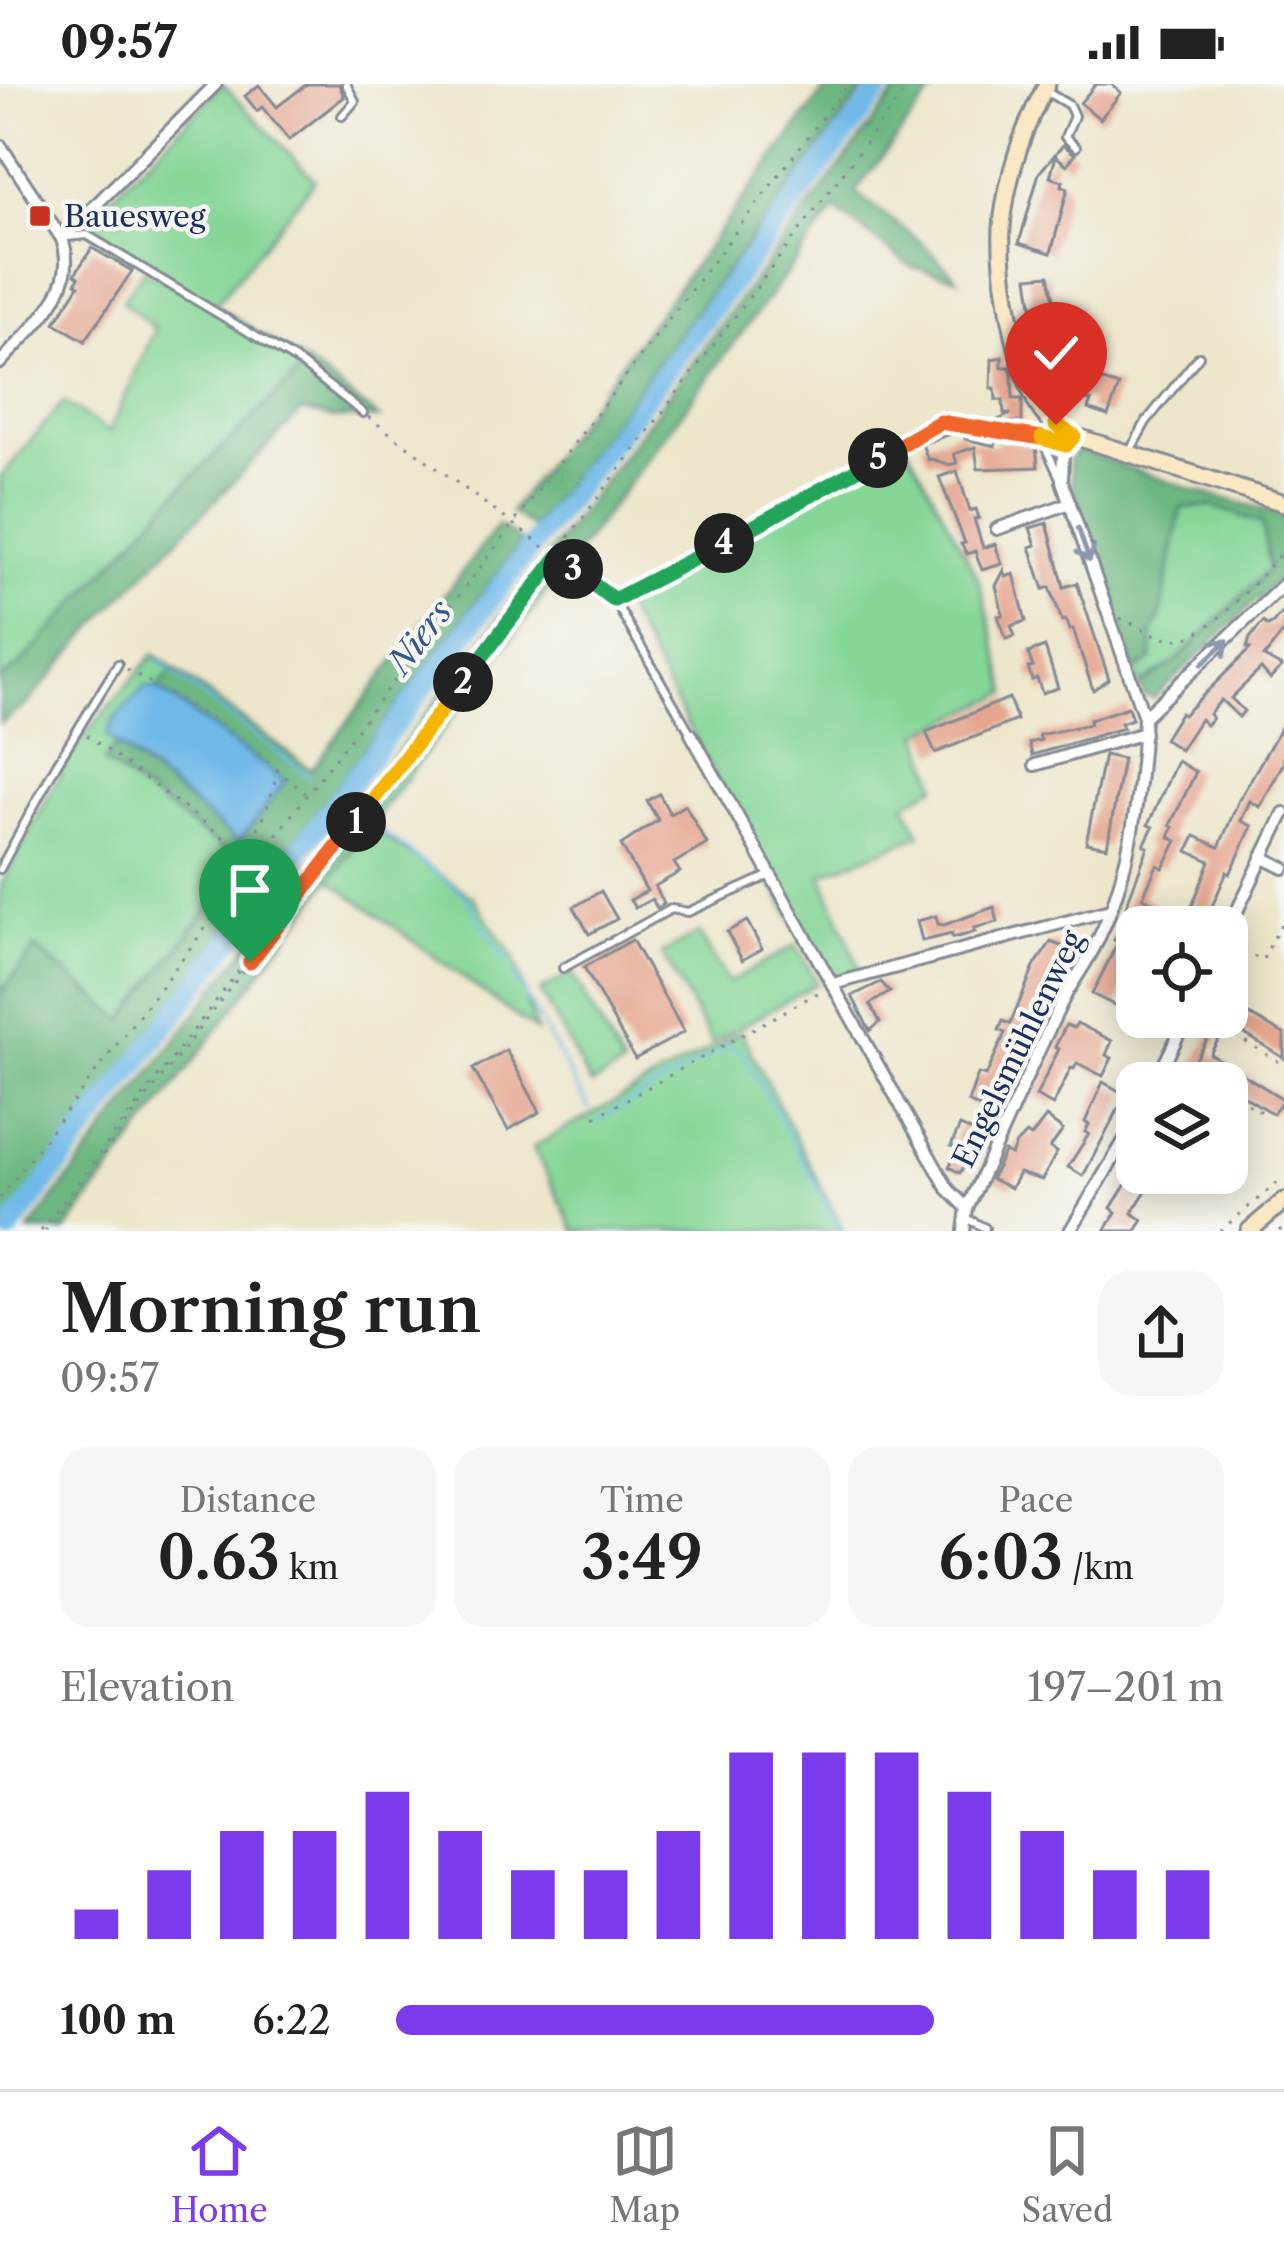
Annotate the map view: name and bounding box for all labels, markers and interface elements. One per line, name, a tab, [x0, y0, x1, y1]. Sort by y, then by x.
text: 09:57	[60, 14, 177, 70]
place label: Bauesweg	[64, 198, 206, 235]
marker: Bauesweg	[27, 203, 53, 229]
pin	[1005, 302, 1107, 425]
icon: check	[1023, 320, 1089, 386]
pin: 5	[848, 428, 908, 488]
text: 5	[869, 437, 887, 478]
pin: 4	[694, 513, 754, 573]
text: 4	[714, 522, 734, 563]
one-way arrow	[1075, 525, 1097, 563]
pin: 3	[543, 539, 603, 599]
text: 3	[564, 548, 582, 589]
water label: Niers	[377, 592, 461, 684]
one-way arrow	[1200, 638, 1229, 666]
pin: 2	[433, 652, 493, 712]
text: 2	[453, 661, 473, 702]
pin: 1	[326, 792, 386, 852]
text: 1	[349, 801, 363, 842]
pin	[199, 839, 301, 962]
icon: arrive	[217, 857, 283, 923]
map controls	[1116, 906, 1248, 1194]
button: locate	[1116, 906, 1248, 1038]
street label: Engelsmühlenweg	[945, 924, 1091, 1174]
button: layers	[1116, 1062, 1248, 1194]
text: Morning run	[60, 1268, 481, 1349]
button: share	[1098, 1270, 1224, 1396]
text: 09:57	[60, 1354, 159, 1402]
text: Distance	[180, 1480, 316, 1521]
text: Time	[600, 1480, 684, 1521]
text: Pace	[999, 1480, 1073, 1521]
text: 0.63	[157, 1521, 280, 1595]
text: 3:49	[581, 1521, 703, 1595]
text: 6:03	[938, 1521, 1063, 1595]
text: km	[280, 1547, 339, 1588]
text: /km	[1063, 1547, 1134, 1588]
text: Elevation	[60, 1663, 234, 1711]
text: 197–201 m	[1027, 1663, 1224, 1711]
text: 100 m	[60, 1996, 176, 2044]
text: 6:22	[252, 1996, 331, 2044]
tab: Home	[171, 2118, 268, 2231]
tab: Map	[609, 2118, 680, 2231]
tab: Saved	[1022, 2118, 1113, 2231]

